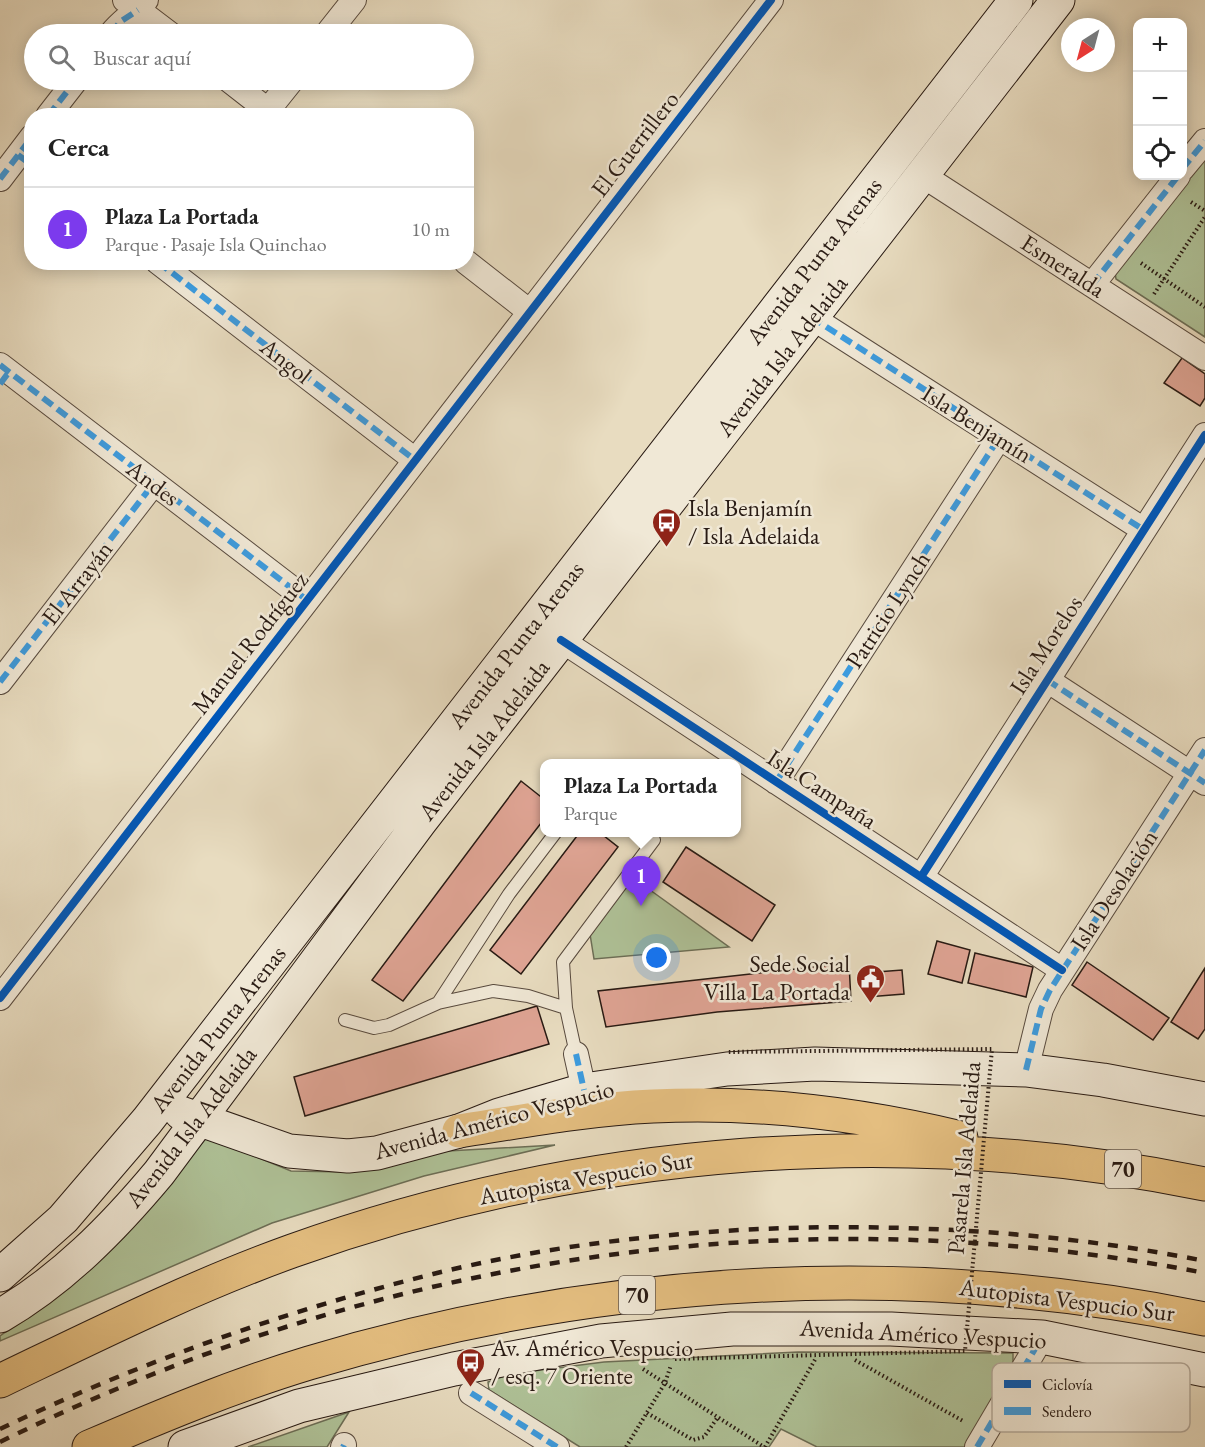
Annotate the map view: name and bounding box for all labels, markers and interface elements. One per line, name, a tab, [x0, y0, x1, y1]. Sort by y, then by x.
north arrow	[1061, 18, 1115, 72]
map controls	[1133, 18, 1187, 180]
button: +	[1133, 18, 1187, 72]
search box	[24, 24, 474, 90]
icon: search	[45, 41, 78, 74]
text: Buscar aquí	[93, 43, 191, 72]
button: −	[1133, 72, 1187, 126]
street label: El Guerrillero	[584, 84, 686, 203]
button: locate	[1133, 126, 1187, 180]
text: Cerca	[48, 130, 109, 164]
street label: Avenida Punta Arenas	[738, 171, 889, 351]
text: Plaza La Portada	[105, 202, 259, 231]
text: 1	[62, 216, 73, 242]
text: 10 m	[411, 216, 450, 242]
street label: Esmeralda	[1015, 227, 1112, 305]
text: Parque · Pasaje Isla Quinchao	[105, 231, 327, 257]
street label: Avenida Isla Adelaida	[708, 268, 855, 443]
street label: Angol	[254, 330, 318, 391]
street label: Isla Benjamín	[916, 377, 1038, 470]
street label: Andes	[120, 452, 186, 513]
place label: Isla Benjamín / Isla Adelaida	[688, 492, 820, 551]
bus stop icon: Isla Benjamín / Isla Adelaida	[651, 506, 683, 548]
street label: El Arrayán	[34, 534, 119, 631]
street label: Patricio Lynch	[838, 545, 937, 674]
street label: Avenida Punta Arenas	[440, 555, 591, 735]
street label: Manuel Rodríguez	[184, 565, 315, 720]
street label: Isla Morelos	[1002, 589, 1089, 700]
street label: Avenida Isla Adelaida	[410, 652, 557, 827]
street label: Isla Campaña	[761, 742, 884, 836]
popup	[540, 759, 741, 837]
text: Plaza La Portada	[564, 771, 717, 800]
text: Parque	[564, 800, 617, 826]
street label: Isla Desolación	[1063, 823, 1164, 956]
pin: 1	[622, 856, 660, 906]
street label: Avenida Punta Arenas	[142, 939, 293, 1119]
your location	[642, 943, 671, 972]
place label: Sede Social Villa La Portada	[703, 948, 850, 1007]
public building icon: Sede Social Villa La Portada	[855, 962, 887, 1004]
street label: Avenida Isla Adelaida	[117, 1039, 264, 1214]
street label: Pasarela Isla Adelaida	[940, 1060, 987, 1256]
street label: Avenida Américo Vespucio	[369, 1073, 617, 1167]
street label: Autopista Vespucio Sur	[475, 1143, 695, 1212]
road number: 70	[1105, 1150, 1141, 1188]
street label: Autopista Vespucio Sur	[957, 1271, 1177, 1328]
road number: 70	[619, 1276, 655, 1314]
street label: Avenida Américo Vespucio	[798, 1311, 1047, 1355]
place label: Av. Américo Vespucio / esq. 7 Oriente	[490, 1332, 693, 1391]
bus stop icon: Av. Américo Vespucio / esq. 7 Oriente	[454, 1346, 486, 1388]
legend	[992, 1363, 1190, 1432]
text: Ciclovía	[1042, 1374, 1093, 1395]
text: Sendero	[1042, 1401, 1092, 1422]

